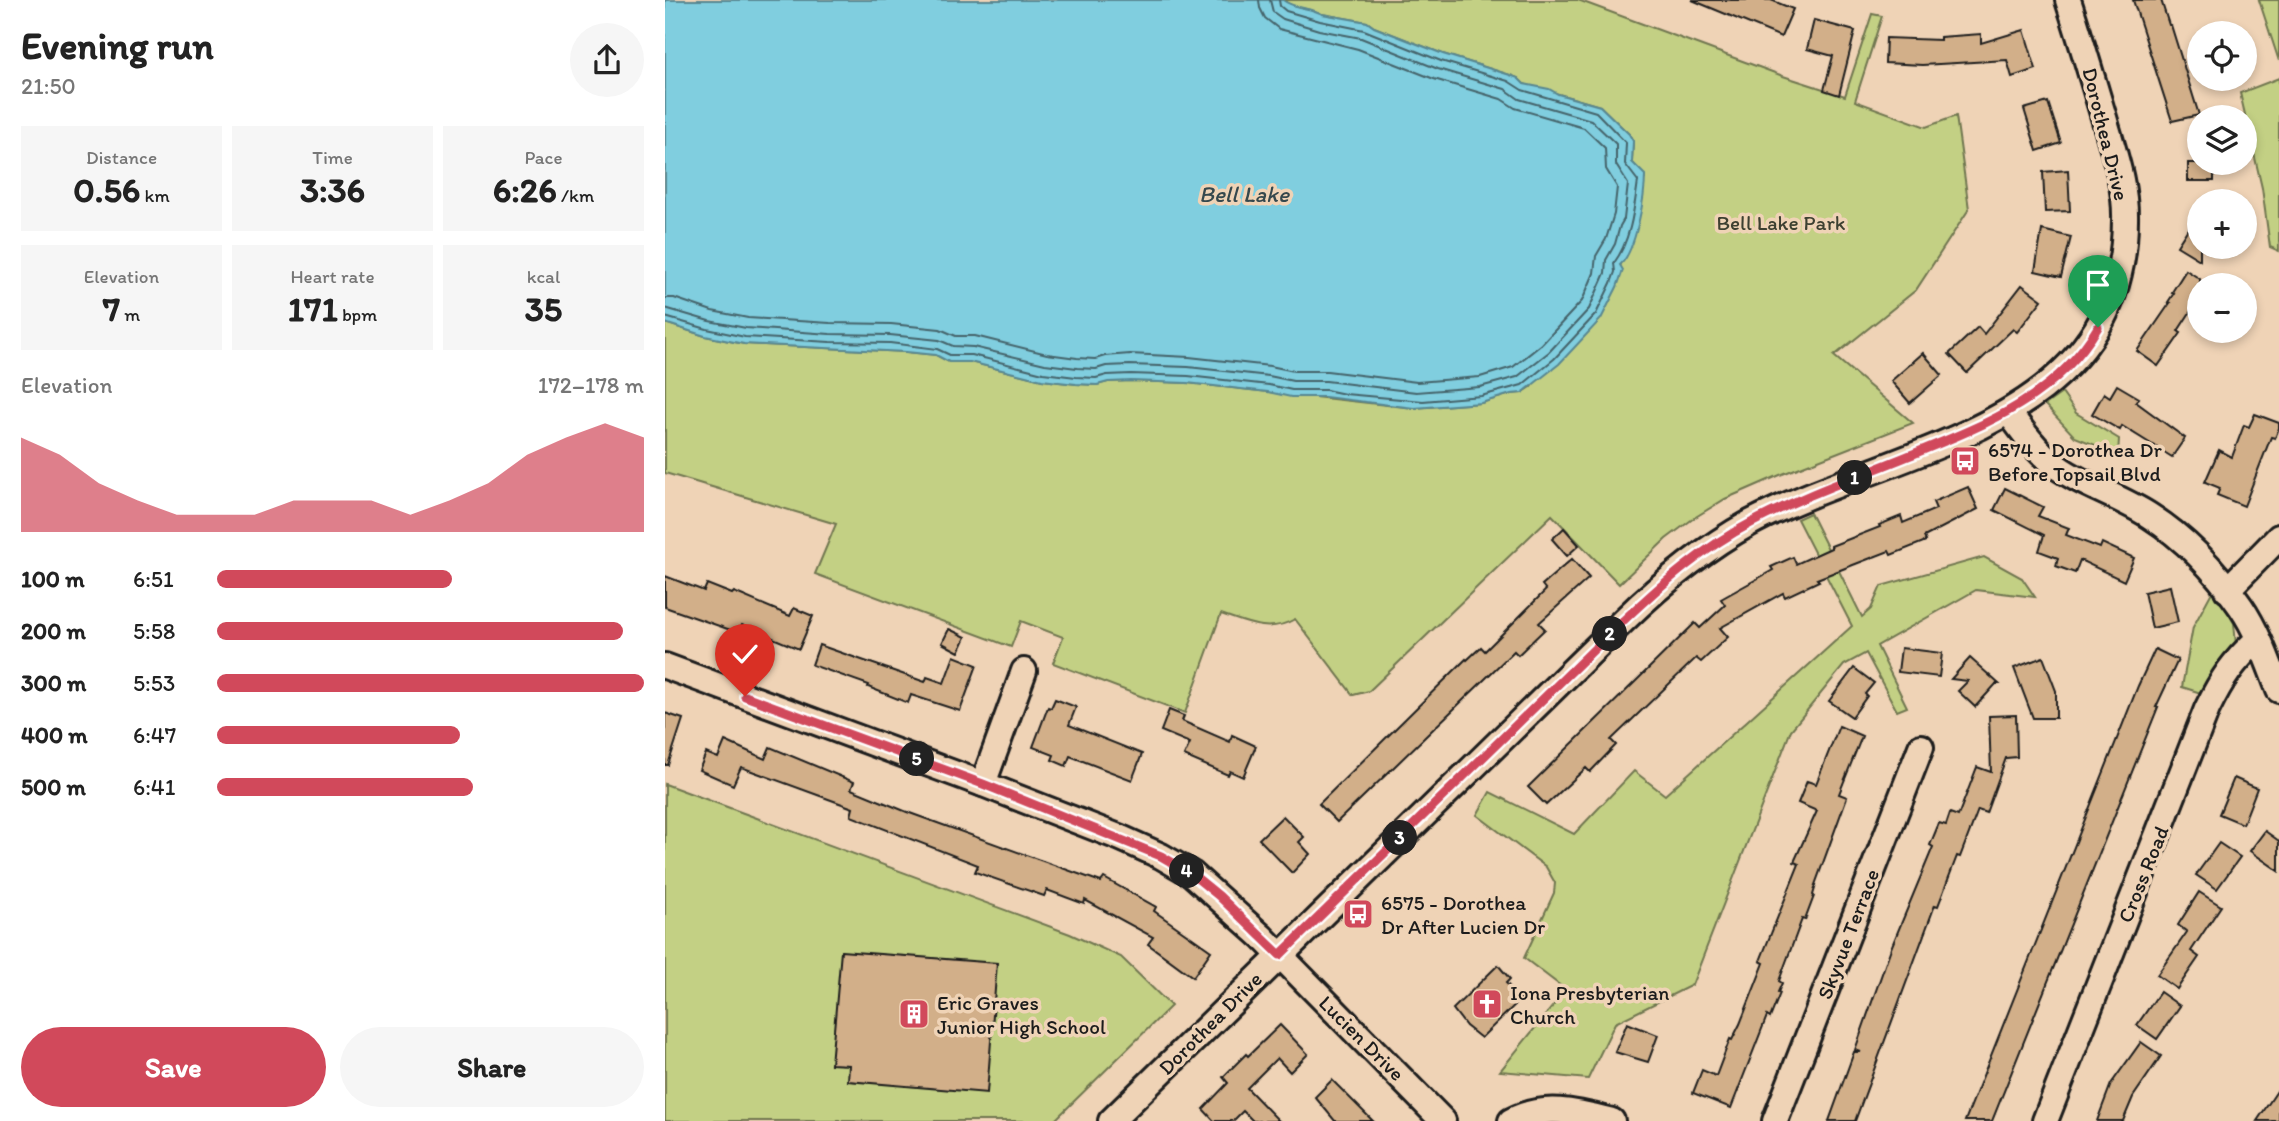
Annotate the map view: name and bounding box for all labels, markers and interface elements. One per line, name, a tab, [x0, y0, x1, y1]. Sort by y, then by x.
map controls	[2187, 21, 2257, 343]
button: locate	[2187, 21, 2257, 91]
text: Evening run	[21, 23, 214, 69]
button: share	[570, 23, 644, 97]
street label: Dorothea Drive	[2077, 65, 2135, 203]
text: 21:50	[21, 72, 76, 100]
button: layers	[2187, 105, 2257, 175]
text: Distance	[86, 146, 157, 169]
text: Time	[312, 146, 353, 169]
text: Pace	[524, 146, 563, 169]
text: 0.56	[73, 169, 140, 211]
text: 3:36	[300, 169, 365, 211]
text: 6:26	[493, 169, 557, 211]
water label: Bell Lake	[1199, 180, 1290, 208]
text: km	[140, 184, 170, 207]
text: /km	[557, 184, 594, 207]
button: +	[2187, 189, 2257, 259]
park label: Bell Lake Park	[1716, 210, 1846, 235]
pin	[2068, 255, 2128, 327]
text: Elevation	[84, 265, 159, 288]
text: Heart rate	[290, 265, 375, 288]
text: kcal	[527, 265, 560, 288]
icon: arrive	[2079, 266, 2117, 304]
button: −	[2187, 273, 2257, 343]
text: 7	[103, 288, 120, 330]
text: 171	[288, 288, 338, 330]
text: 35	[525, 288, 562, 330]
text: m	[120, 303, 140, 326]
text: bpm	[338, 303, 377, 326]
text: Elevation	[21, 371, 112, 399]
text: 172–178 m	[538, 371, 644, 399]
place label: 6574 - Dorothea Dr Before Topsail Blvd	[1988, 437, 2162, 486]
bus stop icon: 6574 - Dorothea Dr Before Topsail Blvd	[1948, 444, 1982, 478]
pin: 1	[1837, 461, 1873, 496]
text: 1	[1850, 466, 1859, 489]
text: 100 m	[21, 565, 85, 593]
text: 6:51	[133, 565, 174, 593]
pin: 2	[1593, 616, 1627, 652]
text: 200 m	[21, 617, 86, 645]
text: 5:58	[133, 617, 175, 645]
text: 2	[1605, 622, 1615, 645]
pin	[715, 624, 775, 696]
icon: check	[726, 635, 764, 673]
text: 300 m	[21, 669, 86, 697]
text: 5:53	[133, 669, 175, 697]
text: 400 m	[21, 721, 88, 749]
text: 6:47	[133, 721, 176, 749]
pin: 5	[899, 742, 935, 776]
text: 5	[912, 747, 921, 770]
text: 500 m	[21, 773, 86, 801]
text: 6:41	[133, 773, 175, 801]
pin: 3	[1383, 820, 1417, 856]
street label: Cross Road	[2112, 822, 2174, 926]
text: 3	[1394, 826, 1405, 849]
pin: 4	[1169, 854, 1205, 888]
text: 4	[1181, 859, 1192, 882]
street label: Skyvue Terrace	[1812, 865, 1884, 1003]
place label: 6575 - Dorothea Dr After Lucien Dr	[1381, 890, 1545, 939]
bus stop icon: 6575 - Dorothea Dr After Lucien Dr	[1341, 897, 1375, 931]
street label: Dorothea Drive	[1153, 966, 1267, 1080]
place label: Iona Presbyterian Church	[1510, 980, 1669, 1029]
church icon: Iona Presbyterian Church	[1470, 987, 1504, 1021]
place label: Eric Graves Junior High School	[937, 990, 1106, 1039]
street label: Lucien Drive	[1314, 990, 1410, 1086]
building icon: Eric Graves Junior High School	[897, 997, 931, 1031]
button: Save	[21, 1027, 326, 1107]
button: Share	[340, 1027, 644, 1107]

